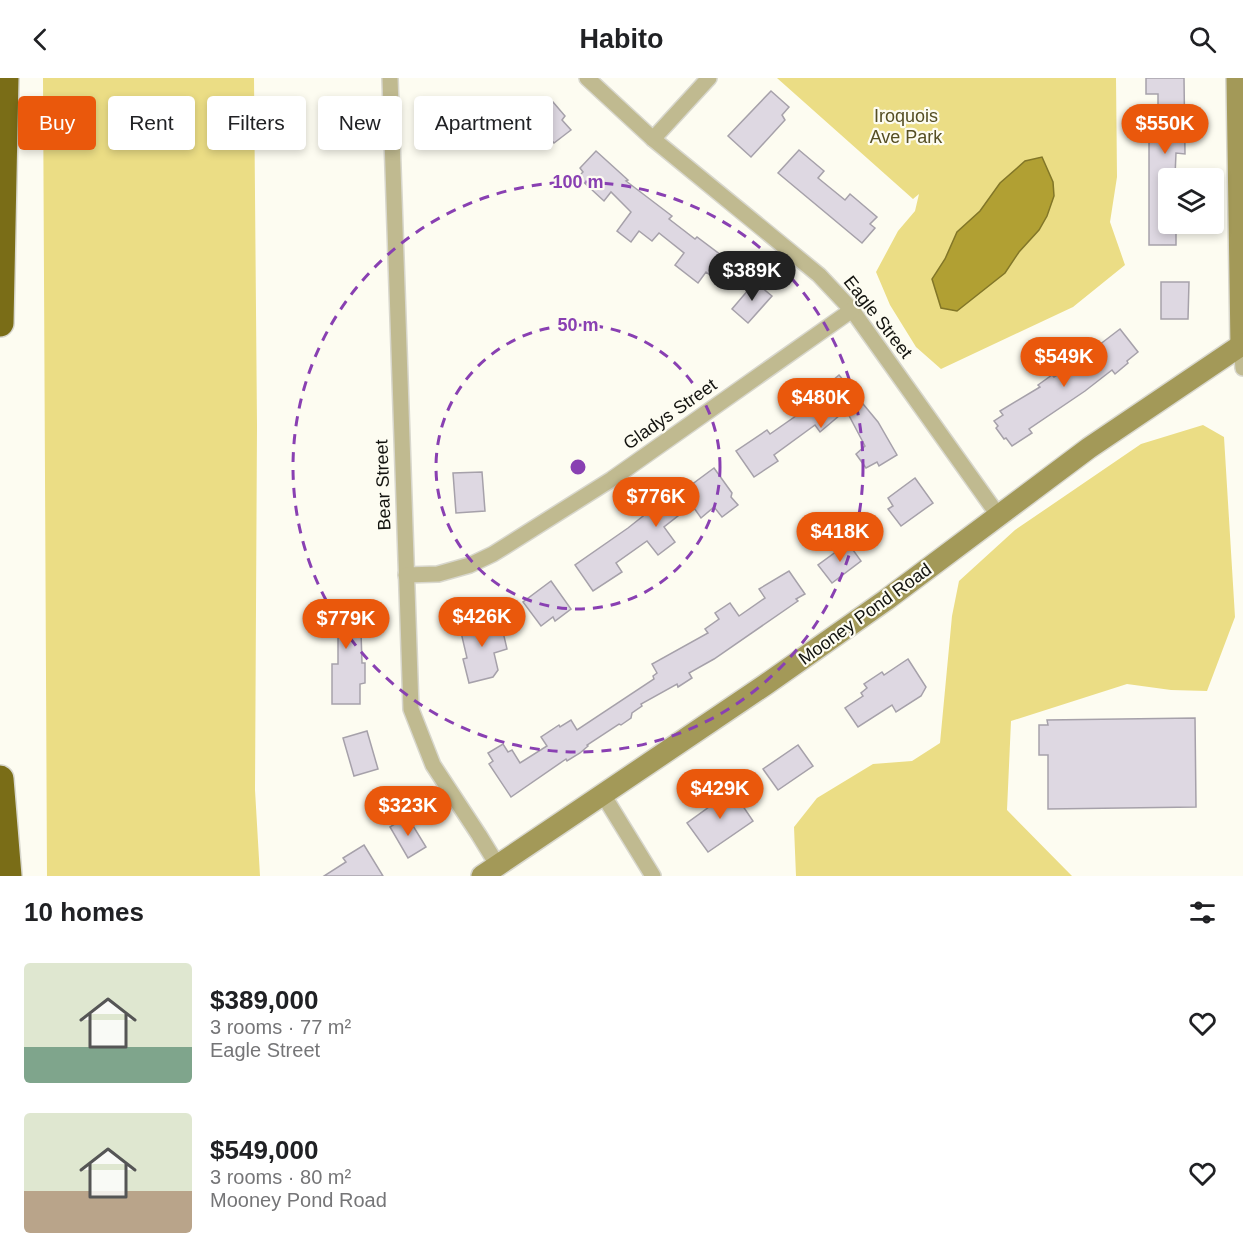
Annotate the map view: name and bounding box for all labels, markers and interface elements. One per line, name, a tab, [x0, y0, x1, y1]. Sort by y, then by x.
icon: back	[24, 23, 57, 56]
icon: search	[1186, 23, 1219, 56]
text: Habito	[580, 24, 664, 54]
chip: Buy	[18, 96, 96, 150]
chip: Rent	[108, 96, 195, 150]
chip: Filters	[207, 96, 306, 150]
chip: New	[318, 96, 402, 150]
chip: Apartment	[414, 96, 553, 150]
pin: $550K	[1123, 104, 1207, 155]
park label: Iroquois Ave Park	[870, 106, 943, 147]
text: $550K	[1136, 112, 1194, 134]
map controls	[1158, 168, 1224, 234]
button: layers	[1158, 168, 1224, 234]
text: 100 m	[552, 172, 604, 192]
pin: $389K	[710, 251, 794, 302]
text: $389K	[723, 259, 781, 281]
street label: Eagle Street	[840, 272, 916, 362]
text: 50 m	[557, 315, 599, 335]
pin: $549K	[1022, 337, 1106, 388]
text: $549K	[1035, 345, 1093, 367]
street label: Gladys Street	[620, 375, 720, 453]
pin: $480K	[779, 378, 863, 429]
text: $480K	[792, 386, 850, 408]
street label: Bear Street	[371, 439, 395, 531]
centre of rings	[568, 457, 588, 477]
pin: $776K	[614, 477, 698, 528]
text: $776K	[627, 485, 685, 507]
pin: $418K	[798, 512, 882, 563]
text: $418K	[811, 520, 869, 542]
street label: Mooney Pond Road	[795, 559, 935, 669]
pin: $426K	[440, 597, 524, 648]
pin: $779K	[304, 599, 388, 650]
text: $426K	[453, 605, 511, 627]
text: $779K	[317, 607, 375, 629]
pin: $429K	[678, 769, 762, 820]
text: $429K	[691, 777, 749, 799]
pin: $323K	[366, 786, 450, 837]
text: $323K	[379, 794, 437, 816]
icon: filters	[1186, 896, 1219, 929]
text: 10 homes	[24, 897, 144, 927]
text: $389,000	[210, 985, 318, 1015]
icon: home	[72, 987, 144, 1059]
icon: heart	[1186, 1007, 1219, 1040]
text: 3 rooms · 77 m²	[210, 1016, 351, 1038]
text: Eagle Street	[210, 1039, 320, 1061]
text: $549,000	[210, 1135, 318, 1165]
icon: home	[72, 1137, 144, 1209]
icon: heart	[1186, 1157, 1219, 1190]
text: 3 rooms · 80 m²	[210, 1166, 351, 1188]
text: Mooney Pond Road	[210, 1189, 387, 1211]

